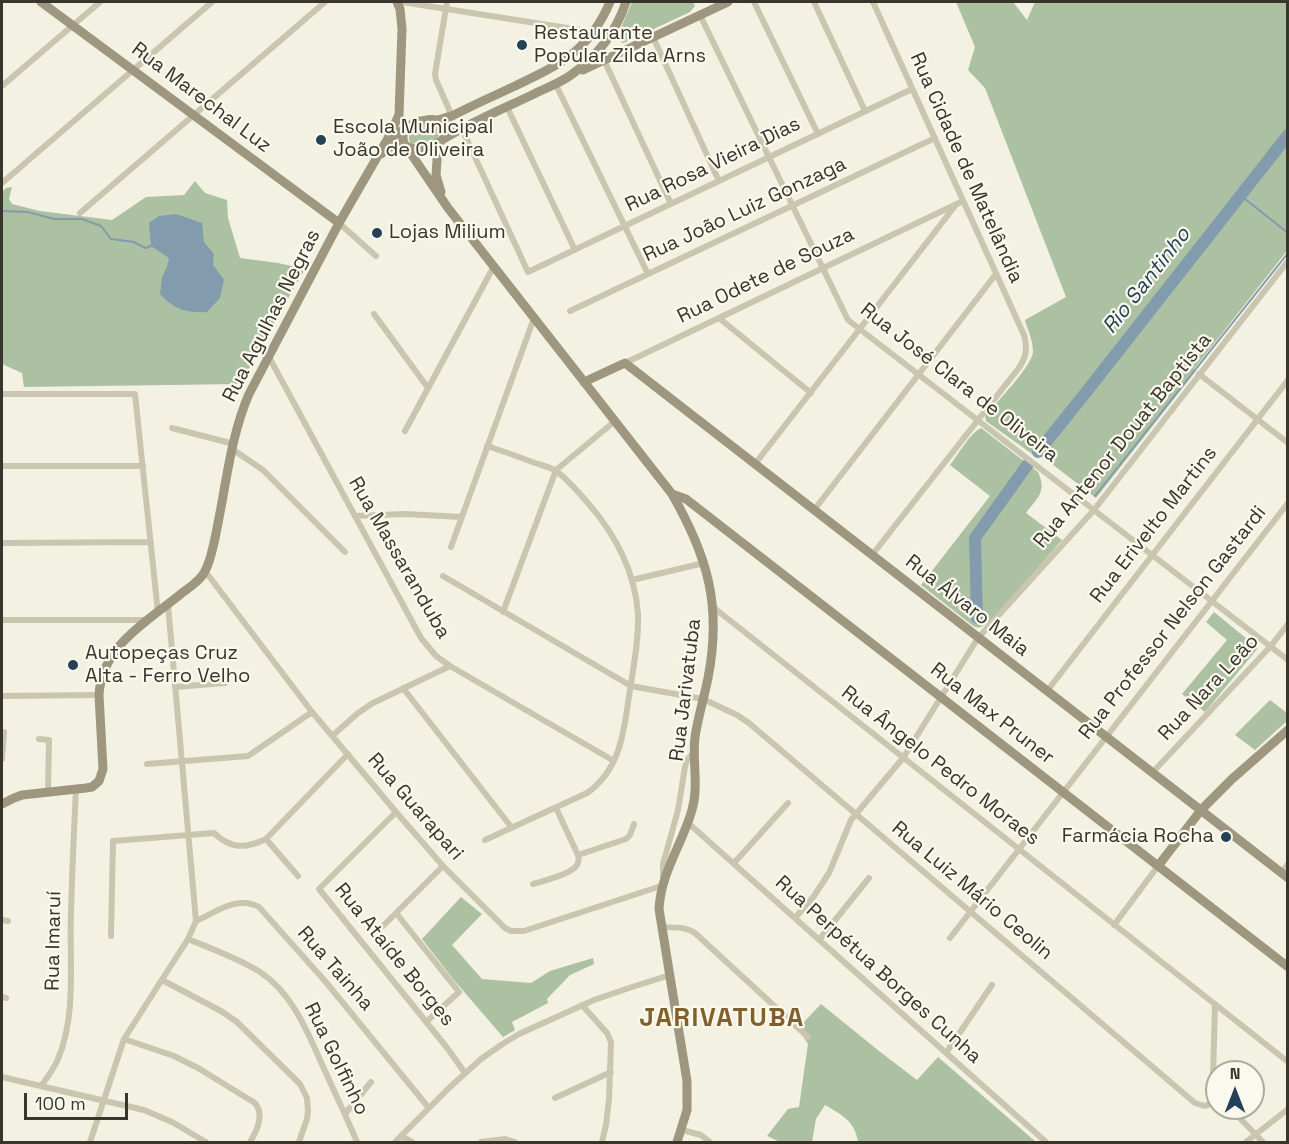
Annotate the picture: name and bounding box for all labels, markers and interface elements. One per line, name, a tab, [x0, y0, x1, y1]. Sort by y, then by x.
place label: Restaurante Popular Zilda Arns	[534, 22, 706, 69]
street label: Rua Marechal Luz	[126, 38, 276, 158]
marker: Restaurante Popular Zilda Arns	[515, 38, 529, 52]
street label: Rua Cidade de Matelândia	[904, 49, 1028, 287]
street label: Rua Rosa Vieira Dias	[622, 112, 804, 218]
place label: Escola Municipal João de Oliveira	[333, 116, 493, 163]
marker: Escola Municipal João de Oliveira	[314, 133, 328, 147]
street label: Rua João Luiz Gonzaga	[640, 152, 850, 268]
place label: Lojas Milium	[389, 221, 506, 245]
street label: Rua Odete de Souza	[674, 223, 858, 329]
water label: Rio Santinho	[1098, 223, 1196, 339]
street label: Rua Agulhas Negras	[218, 226, 326, 406]
marker: Lojas Milium	[370, 226, 384, 240]
street label: Rua José Clara de Oliveira	[855, 298, 1063, 468]
street label: Rua Antenor Douat Baptista	[1029, 329, 1217, 553]
street label: Rua Erivelto Martins	[1085, 442, 1223, 608]
street label: Rua Massaranduba	[343, 473, 455, 643]
street label: Rua Professor Nelson Gastardi	[1074, 501, 1272, 745]
street label: Rua Álvaro Maia	[900, 550, 1034, 662]
street label: Rua Jarivatuba	[665, 617, 707, 763]
street label: Rua Nara Leão	[1154, 630, 1264, 746]
place label: Autopeças Cruz Alta - Ferro Velho	[85, 642, 250, 689]
marker: Autopeças Cruz Alta - Ferro Velho	[66, 658, 80, 672]
street label: Rua Max Pruner	[925, 658, 1059, 770]
street label: Rua Ângelo Pedro Moraes	[836, 681, 1044, 851]
street label: Rua Guarapari	[362, 749, 468, 865]
street label: Rua Luiz Mário Ceolin	[887, 817, 1057, 965]
place label: Farmácia Rocha	[1062, 825, 1214, 849]
marker: Farmácia Rocha	[1219, 830, 1233, 844]
street label: Rua Perpétua Borges Cunha	[770, 871, 986, 1069]
street label: Rua Ataíde Borges	[329, 879, 459, 1031]
street label: Rua Imaruí	[41, 891, 67, 991]
street label: Rua Tainha	[292, 922, 378, 1016]
street label: Rua Golfinho	[298, 999, 374, 1119]
district label: JARIVATUBA	[639, 1003, 805, 1035]
north arrow	[1205, 1060, 1265, 1120]
text: N	[1230, 1063, 1240, 1084]
scale bar	[27, 1081, 130, 1119]
text: 100 m	[35, 1092, 86, 1115]

